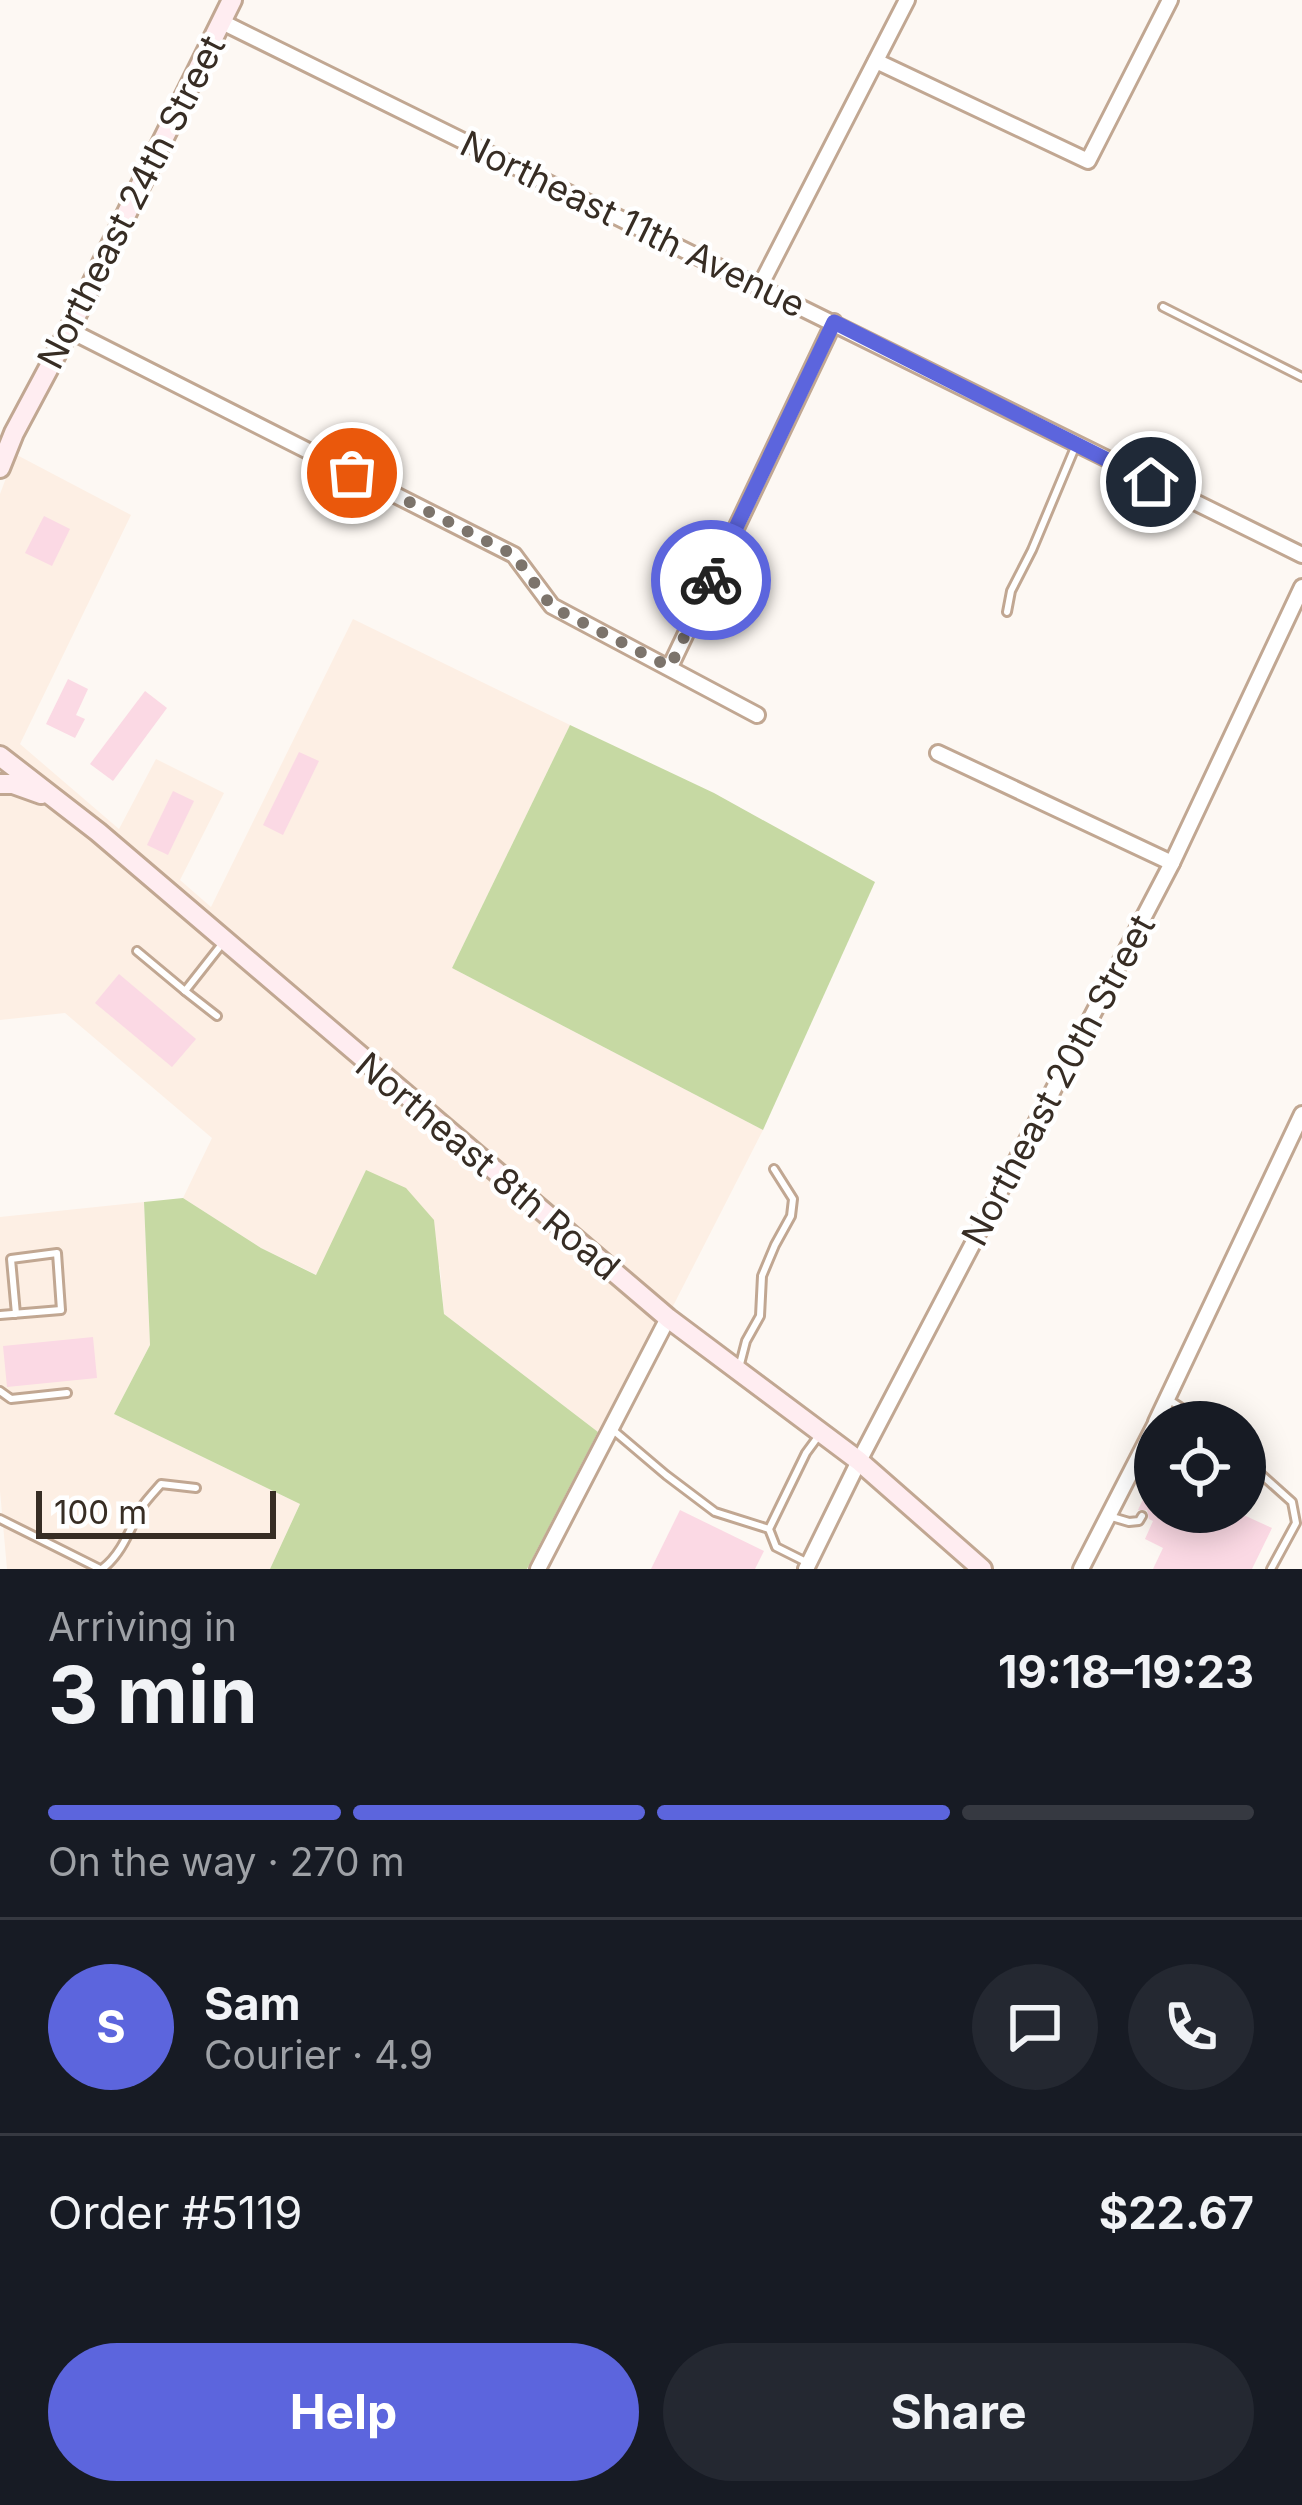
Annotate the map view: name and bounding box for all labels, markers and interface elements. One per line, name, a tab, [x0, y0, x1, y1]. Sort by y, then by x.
street label: Northeast 24th Street	[28, 28, 234, 376]
street label: Northeast 11th Avenue	[454, 121, 812, 327]
pin	[301, 422, 403, 524]
pin	[1100, 431, 1202, 533]
icon: bag	[319, 440, 385, 506]
icon: home	[1118, 449, 1184, 515]
courier	[651, 520, 771, 640]
icon: bike	[678, 547, 744, 613]
street label: Northeast 20th Street	[952, 907, 1164, 1253]
street label: Northeast 8th Road	[347, 1043, 629, 1289]
map controls	[1134, 1401, 1266, 1533]
button: locate	[1134, 1401, 1266, 1533]
scale bar	[36, 1485, 276, 1538]
text: 100 m	[54, 1492, 147, 1532]
text: Arriving in	[48, 1603, 237, 1650]
text: 19:18–19:23	[998, 1644, 1254, 1699]
text: 3 min	[48, 1647, 258, 1742]
text: On the way · 270 m	[48, 1838, 405, 1885]
button: chat	[972, 1964, 1098, 2090]
button: phone	[1128, 1964, 1254, 2090]
text: Sam	[204, 1976, 301, 2031]
text: S	[96, 1999, 126, 2054]
text: Courier · 4.9	[204, 2031, 433, 2078]
text: Order #5119	[48, 2185, 302, 2240]
text: $22.67	[1099, 2185, 1254, 2240]
button: Help	[48, 2343, 639, 2481]
button: Share	[663, 2343, 1254, 2481]

